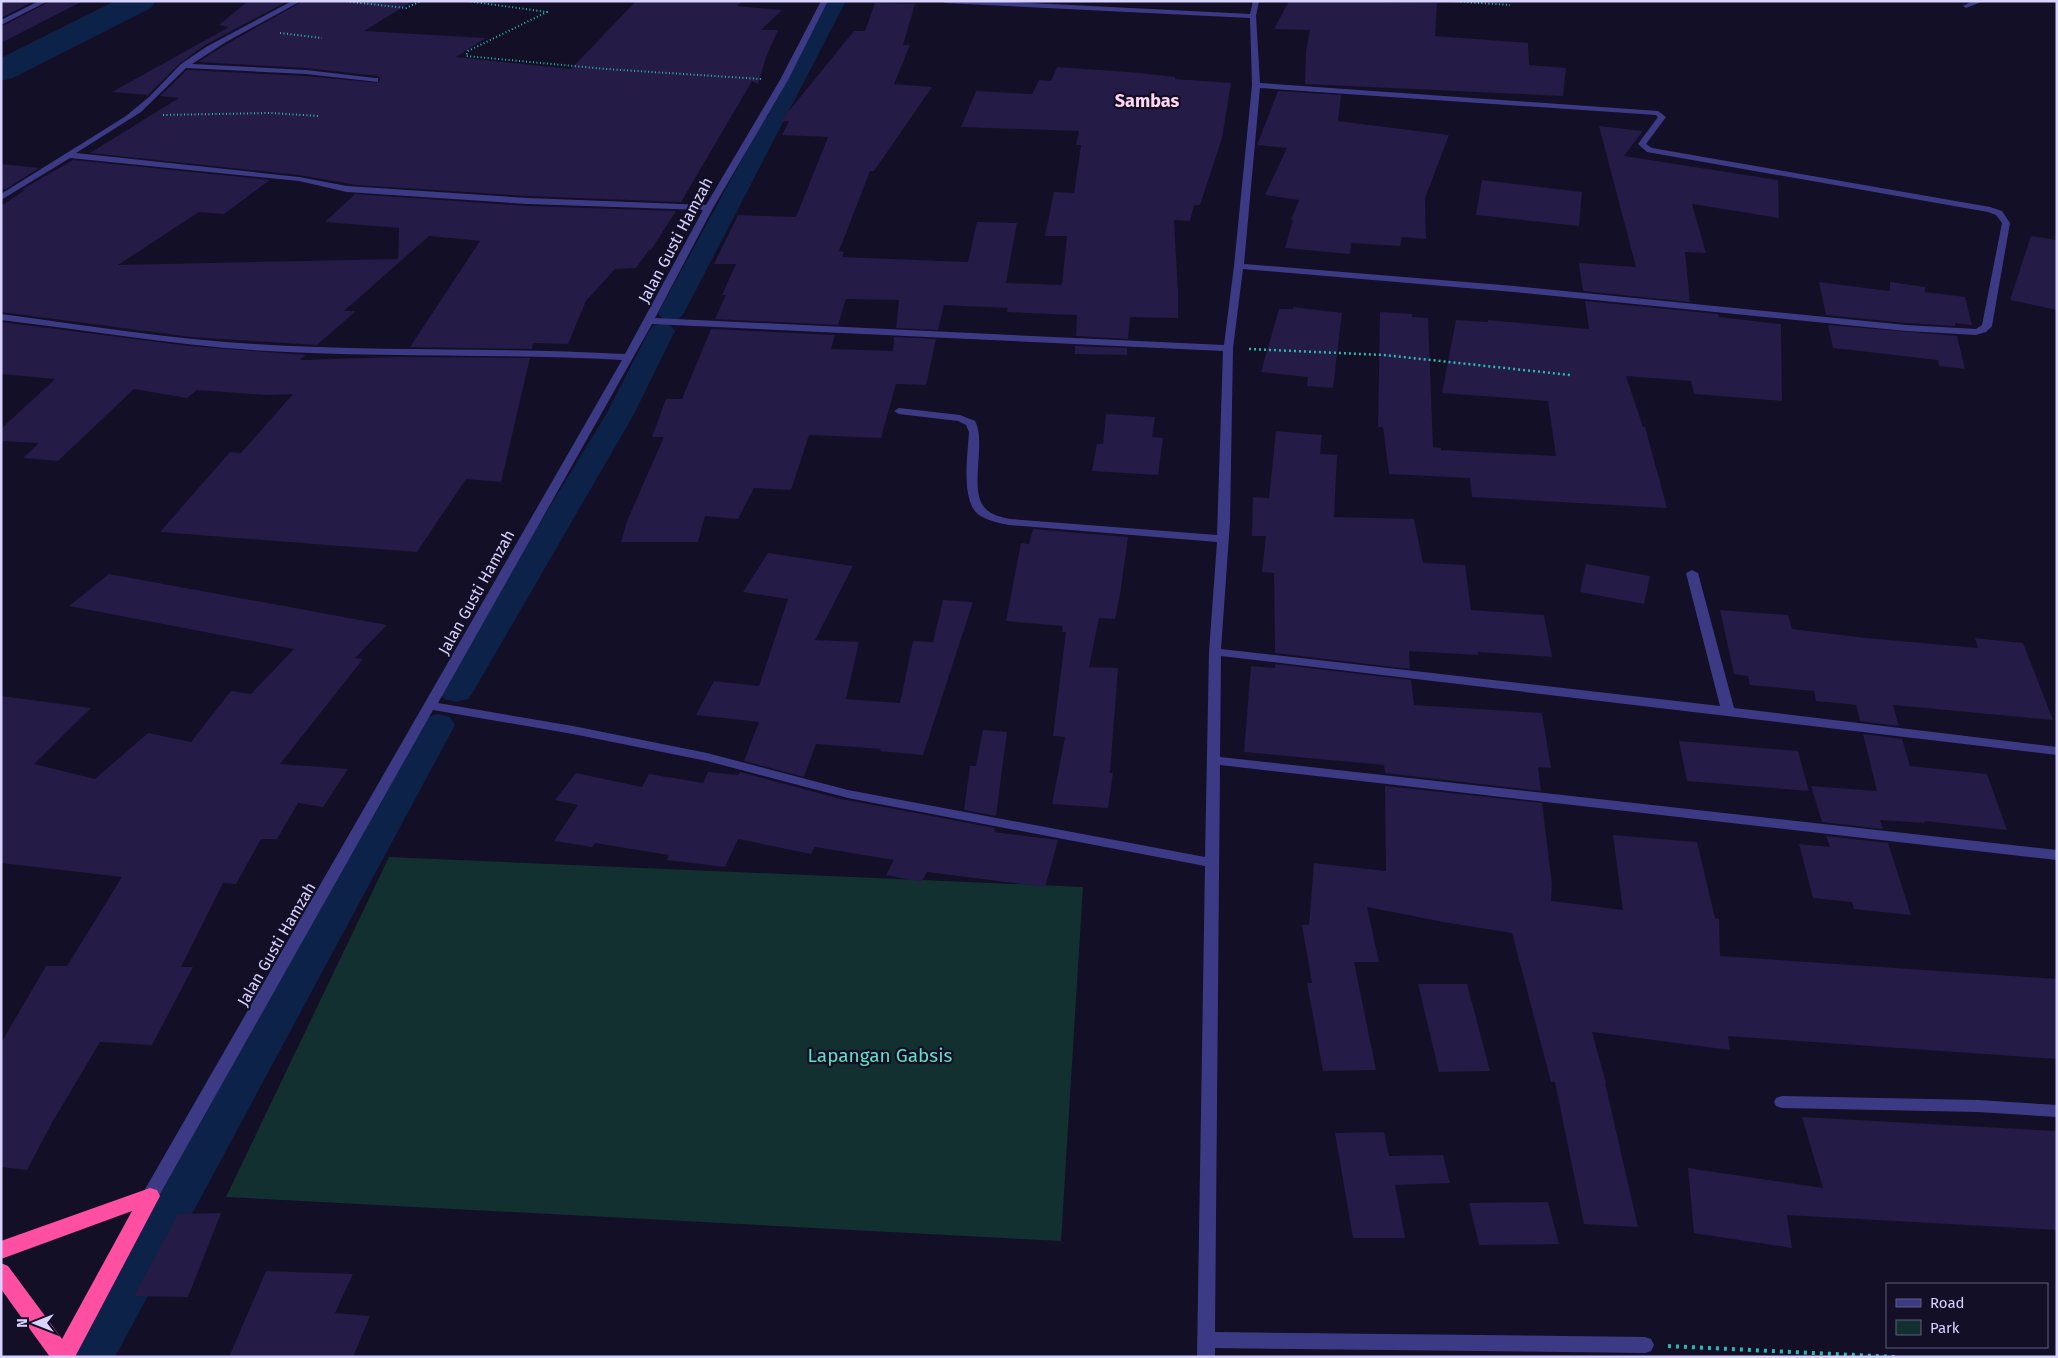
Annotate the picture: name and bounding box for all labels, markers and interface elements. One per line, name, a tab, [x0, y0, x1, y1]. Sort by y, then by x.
district label: Sambas	[1115, 90, 1179, 112]
street label: Jalan Gusti Hamzah	[634, 174, 717, 306]
street label: Jalan Gusti Hamzah	[434, 526, 519, 658]
street label: Jalan Gusti Hamzah	[233, 879, 320, 1010]
park label: Lapangan Gabsis	[808, 1044, 953, 1067]
legend	[1886, 1283, 2048, 1348]
text: Road	[1930, 1294, 1965, 1312]
north arrow	[10, 1298, 60, 1348]
text: N	[14, 1318, 31, 1328]
text: Park	[1930, 1319, 1960, 1337]

